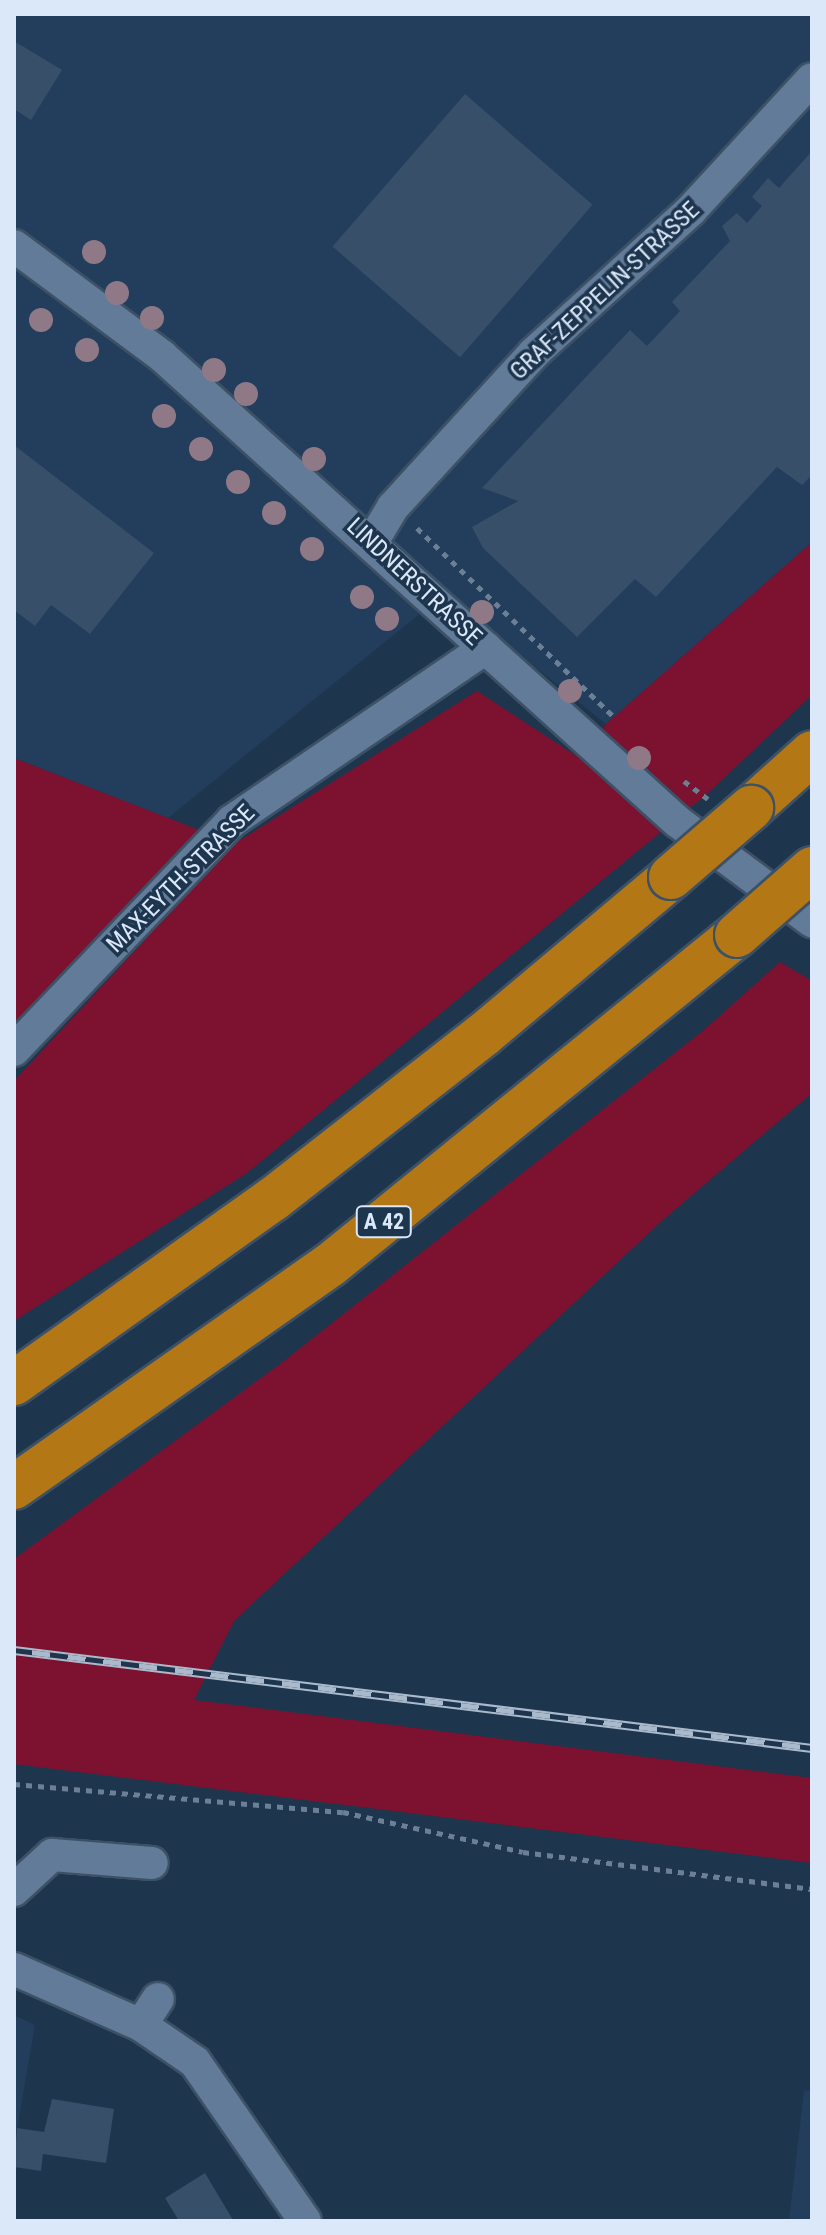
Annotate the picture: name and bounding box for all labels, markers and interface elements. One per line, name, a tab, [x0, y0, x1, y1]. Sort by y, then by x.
street label: GRAF-ZEPPELIN-STRASSE	[505, 196, 705, 386]
street label: LINDNERSTRASSE	[341, 512, 487, 652]
street label: MAX-EYTH-STRASSE	[101, 799, 261, 959]
road number: A 42	[354, 1204, 414, 1240]

